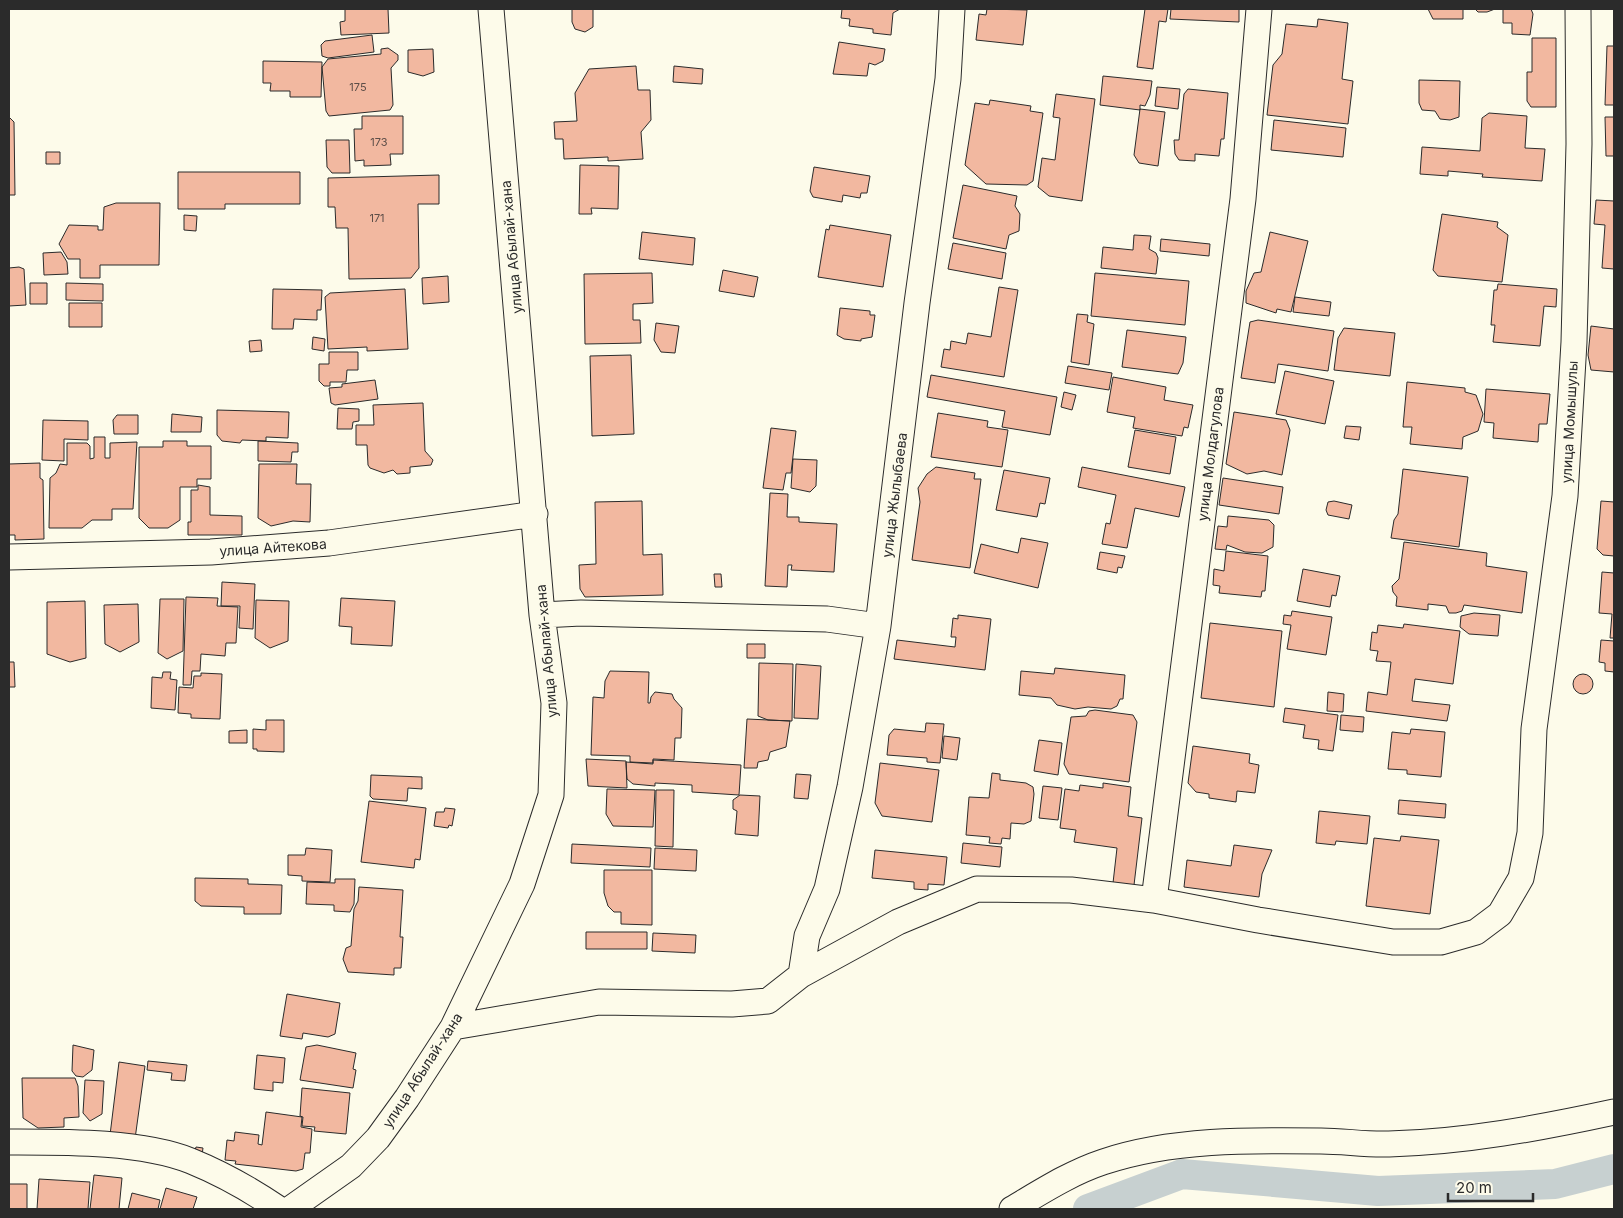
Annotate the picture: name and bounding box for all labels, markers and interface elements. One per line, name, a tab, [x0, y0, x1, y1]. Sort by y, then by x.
house number: 175	[349, 80, 367, 94]
house number: 173	[370, 135, 388, 149]
street label: улица Абылай-хана	[497, 180, 525, 314]
house number: 171	[369, 211, 385, 225]
street label: улица Момышулы	[1557, 360, 1581, 484]
street label: улица Молдагулова	[1193, 386, 1227, 522]
street label: улица Жылыбаева	[878, 431, 910, 559]
street label: улица Айтекова	[219, 535, 327, 559]
street label: улица Абылай-хана	[532, 584, 560, 718]
street label: улица Абылай-хана	[378, 1009, 466, 1131]
scale bar	[1448, 1170, 1533, 1202]
text: 20 m	[1456, 1178, 1492, 1197]

